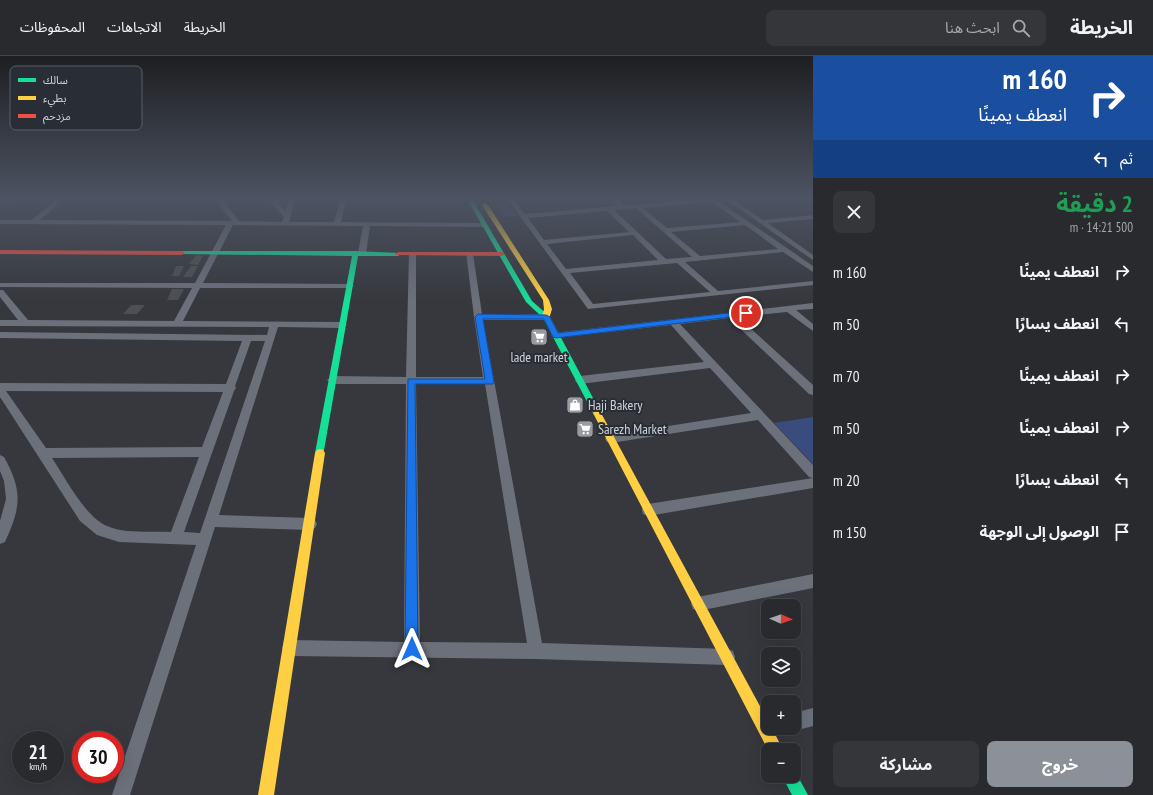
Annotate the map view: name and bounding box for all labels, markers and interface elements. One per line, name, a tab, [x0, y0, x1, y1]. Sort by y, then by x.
search box	[766, 10, 1046, 46]
text: الخريطة	[1070, 15, 1133, 39]
icon: search	[1010, 17, 1032, 39]
text: المحفوظات	[20, 18, 85, 36]
text: الاتجاهات	[107, 18, 162, 36]
text: الخريطة	[184, 18, 226, 36]
text: ابحث هنا	[945, 18, 1000, 37]
text: 160 m	[1003, 60, 1067, 97]
legend	[10, 66, 142, 130]
icon: right	[1081, 72, 1133, 124]
text: سالك	[43, 73, 68, 87]
text: بطيء	[43, 91, 66, 108]
text: انعطف يمينًا	[978, 103, 1067, 126]
text: مزدحم	[43, 109, 71, 125]
icon: left	[1090, 148, 1112, 170]
text: ثم	[1120, 149, 1133, 168]
text: 2 دقيقة	[1056, 188, 1133, 219]
button: close	[833, 191, 875, 233]
text: 500 m · 14:21	[1070, 219, 1133, 236]
icon: right	[1111, 261, 1133, 283]
text: انعطف يمينًا	[1019, 262, 1099, 281]
text: 160 m	[833, 263, 866, 282]
pin	[729, 296, 763, 330]
icon: arrive	[735, 302, 757, 324]
icon: left	[1111, 313, 1133, 335]
text: انعطف يسارًا	[1015, 314, 1099, 333]
text: 50 m	[833, 315, 859, 334]
supermarket icon: lade market	[529, 327, 549, 347]
place label: lade market	[510, 348, 568, 366]
icon: right	[1111, 365, 1133, 387]
text: انعطف يمينًا	[1019, 366, 1099, 385]
text: 70 m	[833, 367, 859, 386]
shop icon: Haji Bakery	[565, 395, 585, 415]
place label: Haji Bakery	[588, 396, 643, 414]
icon: right	[1111, 417, 1133, 439]
text: انعطف يمينًا	[1019, 418, 1099, 437]
supermarket icon: Sarezh Market	[575, 419, 595, 439]
text: 50 m	[833, 419, 859, 438]
place label: Sarezh Market	[598, 420, 667, 438]
icon: left	[1111, 469, 1133, 491]
text: انعطف يسارًا	[1015, 470, 1099, 489]
text: 20 m	[833, 471, 859, 490]
icon: arrive	[1111, 521, 1133, 543]
text: الوصول إلى الوجهة	[980, 522, 1099, 541]
text: 150 m	[833, 523, 866, 542]
north arrow	[761, 599, 801, 639]
map controls	[761, 599, 801, 783]
position arrow	[391, 628, 433, 670]
button: layers	[761, 647, 801, 687]
button: +	[761, 695, 801, 735]
speed limit sign: 30	[72, 731, 124, 783]
text: 21	[28, 739, 48, 765]
button: مشاركة	[833, 741, 979, 787]
button: خروج	[987, 741, 1133, 787]
button: −	[761, 743, 801, 783]
text: km/h	[29, 760, 47, 773]

